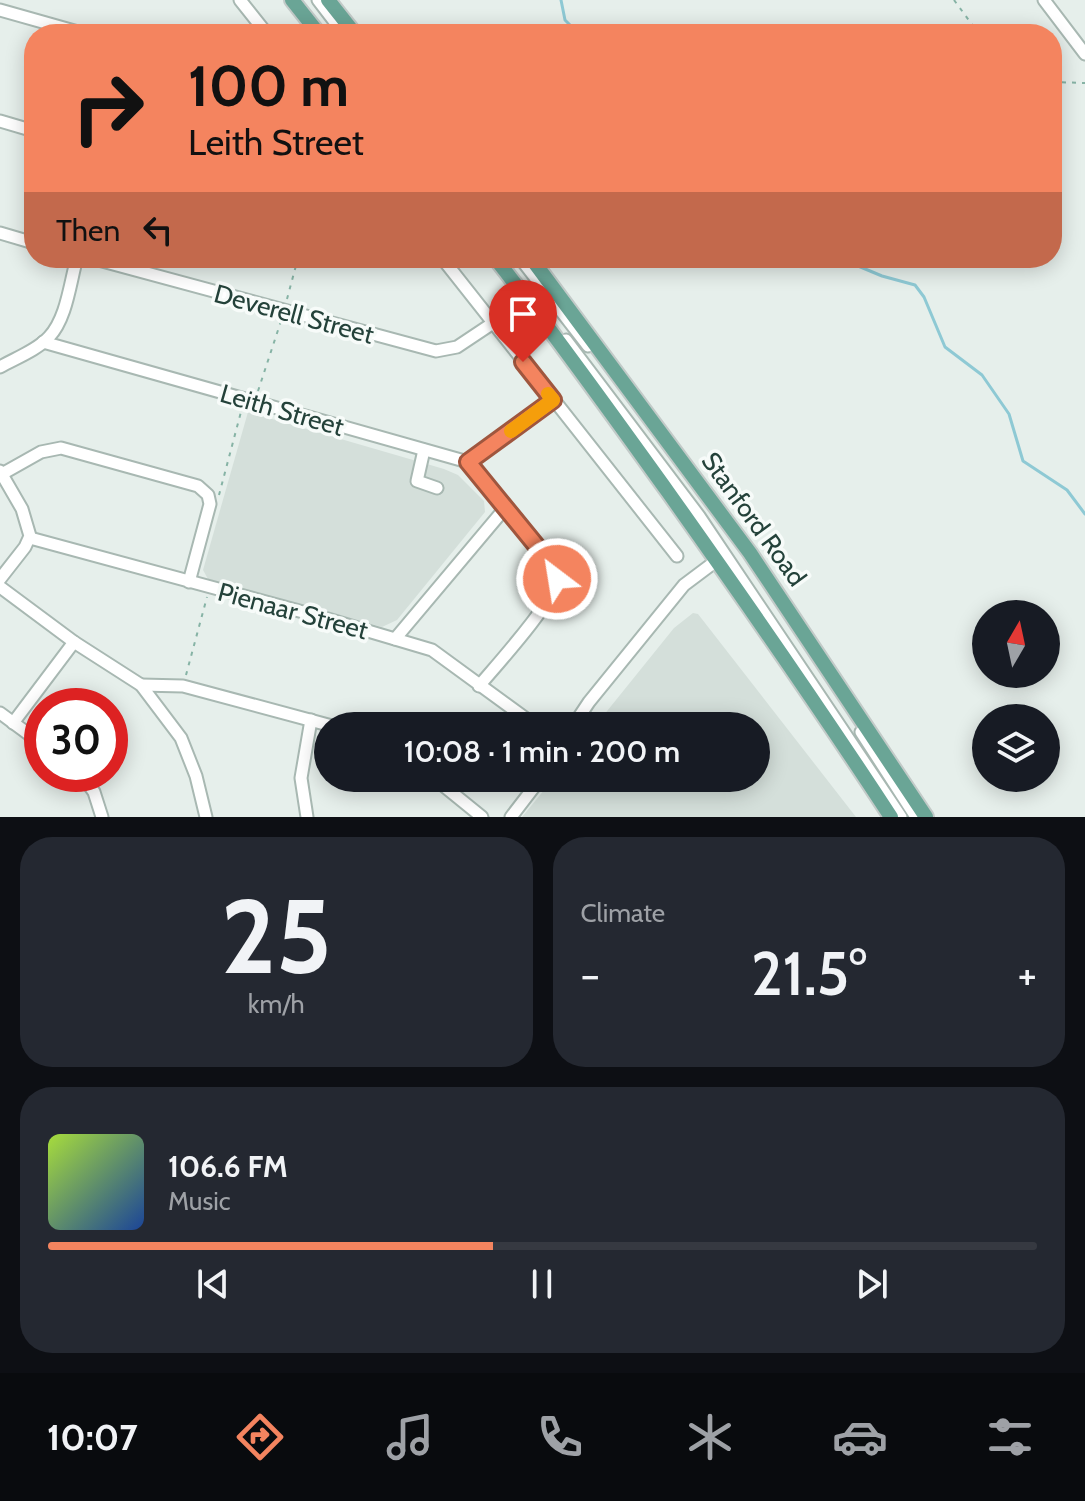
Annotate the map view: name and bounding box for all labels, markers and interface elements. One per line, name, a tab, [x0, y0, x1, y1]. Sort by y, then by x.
text: 100 m	[188, 52, 349, 120]
icon: right	[56, 56, 160, 160]
text: Leith Street	[188, 120, 364, 164]
icon: left	[136, 208, 180, 252]
text: Then	[56, 212, 120, 249]
street label: Deverell Street	[211, 277, 378, 351]
pin	[489, 280, 557, 362]
icon: arrive	[501, 292, 545, 336]
street label: Leith Street	[216, 377, 348, 443]
street label: Stanford Road	[695, 446, 813, 592]
position arrow	[515, 537, 599, 621]
street label: Pienaar Street	[215, 576, 372, 646]
north arrow	[972, 600, 1060, 688]
map controls	[972, 600, 1060, 792]
speed limit sign: 30	[24, 688, 128, 792]
button: layers	[972, 704, 1060, 792]
text: 10:08 · 1 min · 200 m	[404, 733, 680, 770]
text: 25	[221, 873, 332, 999]
text: Climate	[581, 897, 665, 929]
text: 21.5°	[751, 937, 867, 1010]
text: −	[581, 948, 600, 1001]
text: +	[1018, 948, 1037, 1001]
text: km/h	[248, 988, 305, 1020]
text: 106.6 FM	[168, 1148, 288, 1185]
text: Music	[168, 1185, 231, 1217]
icon: previous	[191, 1262, 235, 1306]
icon: pause	[520, 1262, 564, 1306]
icon: next	[850, 1262, 894, 1306]
icon: directions	[232, 1409, 288, 1465]
icon: music	[382, 1409, 438, 1465]
icon: phone	[532, 1409, 588, 1465]
icon: climate	[682, 1409, 738, 1465]
icon: car	[832, 1409, 888, 1465]
icon: filters	[982, 1409, 1038, 1465]
text: 10:07	[47, 1415, 138, 1459]

